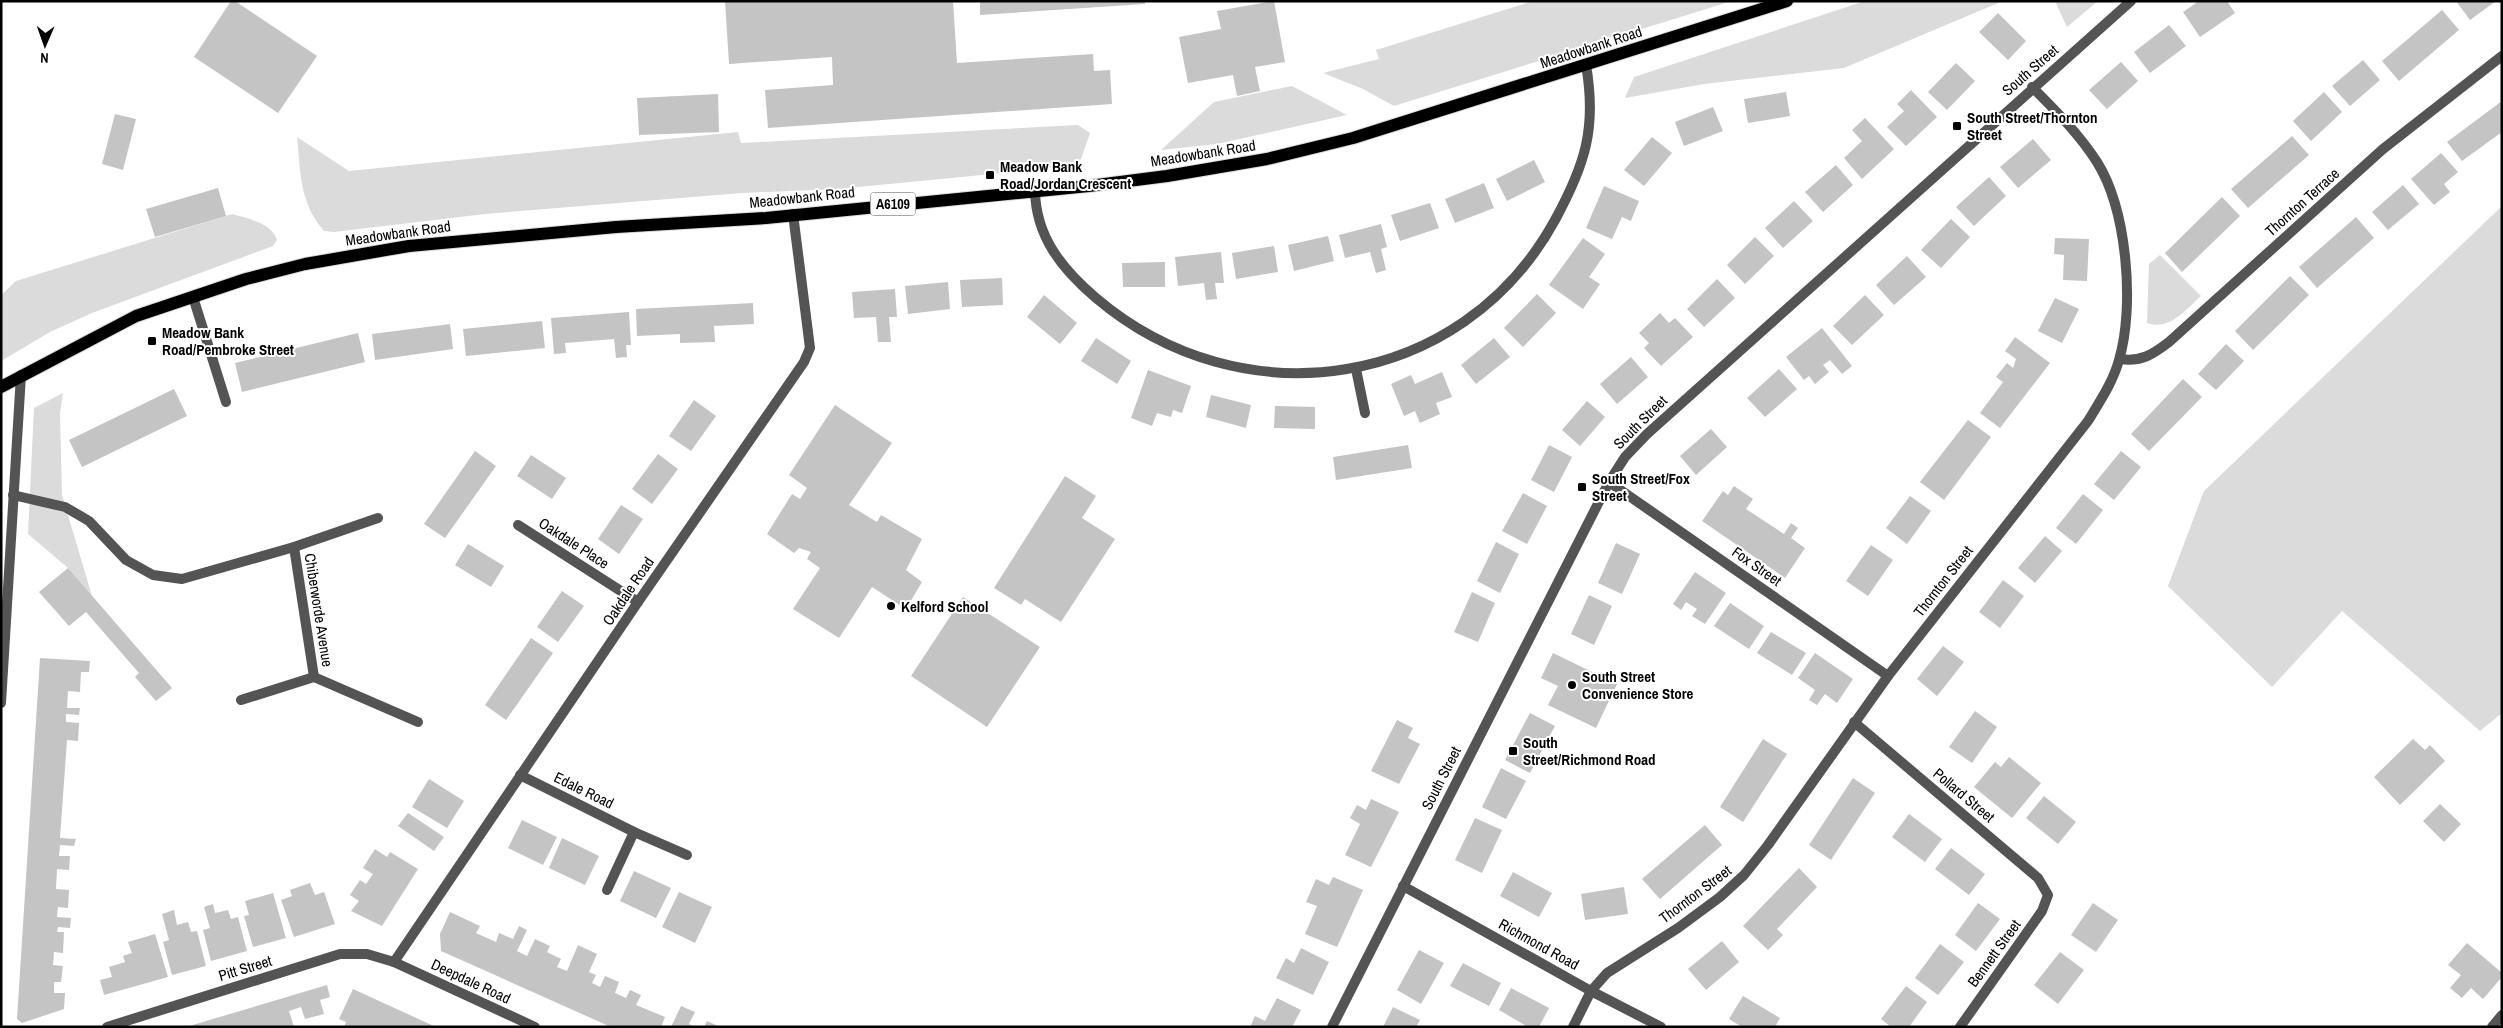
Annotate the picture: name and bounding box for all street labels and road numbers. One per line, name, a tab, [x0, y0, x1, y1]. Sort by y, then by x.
street label: Meadowbank Road	[1537, 21, 1645, 73]
street label: South Street	[1997, 39, 2063, 100]
street label: Meadowbank Road	[1149, 134, 1257, 172]
street label: Thornton Terrace	[2260, 163, 2344, 241]
street label: Meadowbank Road	[748, 181, 856, 213]
road number: A6109	[870, 192, 916, 215]
street label: Meadowbank Road	[344, 215, 452, 251]
street label: South Street	[1608, 390, 1672, 454]
street label: Oakdale Place	[535, 512, 613, 574]
street label: Thornton Street	[1908, 540, 1978, 621]
street label: Fox Street	[1728, 541, 1786, 591]
street label: Chiberworde Avenue	[300, 552, 338, 668]
street label: Oakdale Road	[597, 553, 659, 629]
street label: South Street	[1416, 742, 1466, 813]
street label: Pollard Street	[1929, 763, 2000, 827]
street label: Edale Road	[551, 766, 617, 814]
street label: Thornton Street	[1655, 860, 1736, 928]
street label: Richmond Road	[1495, 913, 1583, 975]
street label: Bennett Street	[1962, 915, 2026, 991]
street label: Pitt Street	[216, 950, 275, 986]
street label: Deepdale Road	[428, 953, 514, 1009]

